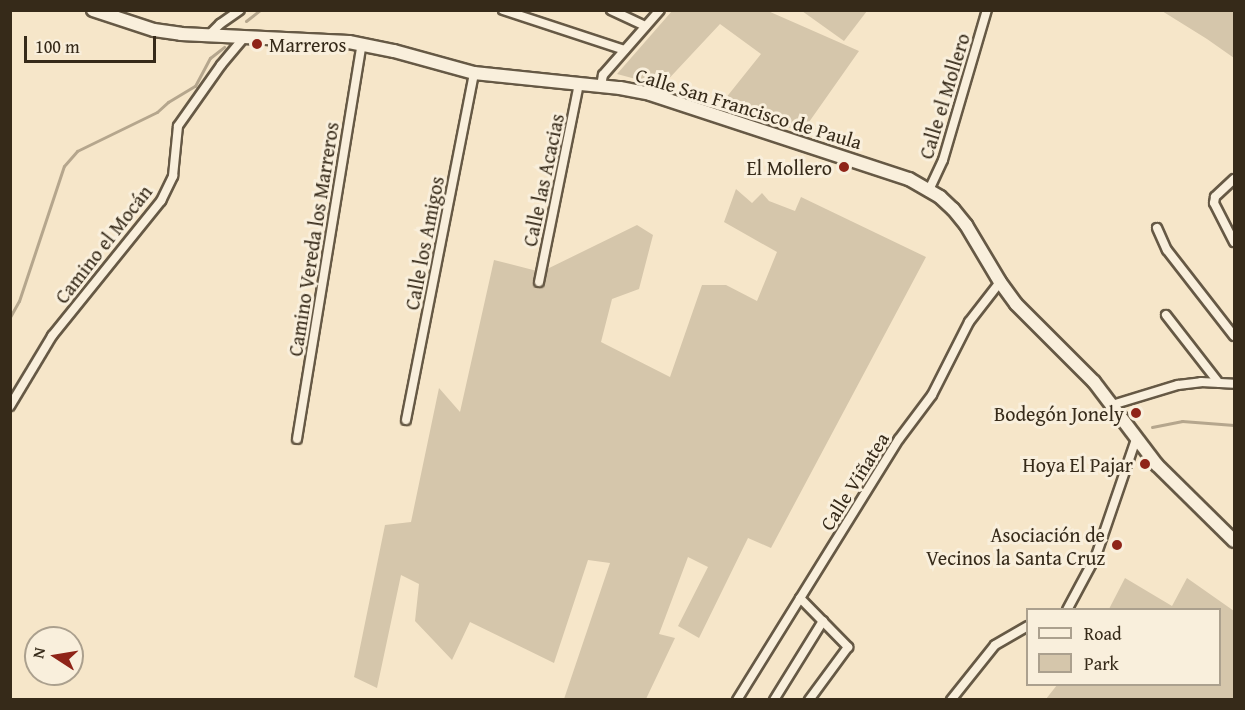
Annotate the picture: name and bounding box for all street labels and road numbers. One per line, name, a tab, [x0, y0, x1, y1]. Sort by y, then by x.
street label: Calle el Mollero	[914, 30, 974, 162]
street label: Calle San Francisco de Paula	[633, 62, 865, 154]
street label: Calle las Acacias	[517, 111, 569, 249]
street label: Camino Vereda los Marreros	[283, 120, 343, 358]
street label: Calle los Amigos	[399, 174, 449, 312]
street label: Camino el Mocán	[49, 180, 157, 308]
street label: Calle Viñatea	[815, 428, 893, 534]

